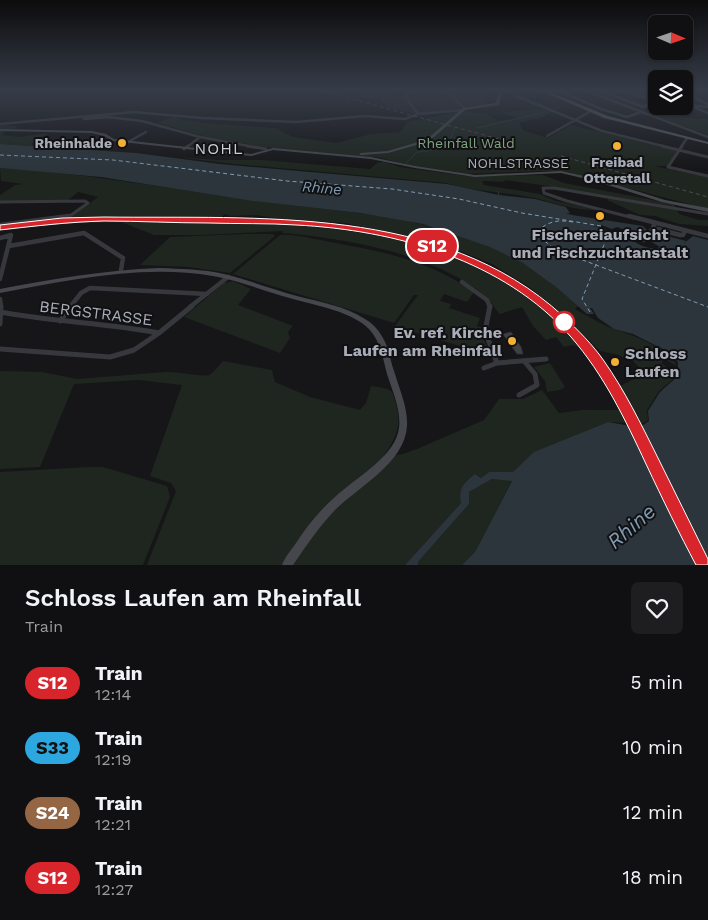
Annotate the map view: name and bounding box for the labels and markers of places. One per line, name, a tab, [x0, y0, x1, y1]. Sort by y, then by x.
place label: Rheinhalde	[35, 135, 112, 151]
marker: Rheinhalde	[116, 137, 128, 149]
marker: Freibad Otterstall	[611, 140, 623, 152]
place label: Freibad Otterstall	[583, 154, 651, 186]
marker: Fischereiaufsicht und Fischzuchtanstalt	[594, 210, 606, 222]
place label: Fischereiaufsicht und Fischzuchtanstalt	[512, 225, 688, 262]
unlabelled marker	[553, 311, 575, 333]
place label: Ev. ref. Kirche Laufen am Rheinfall	[343, 323, 503, 360]
marker: Ev. ref. Kirche Laufen am Rheinfall	[506, 335, 518, 347]
place label: Schloss Laufen	[625, 344, 687, 381]
marker: Schloss Laufen	[609, 356, 621, 368]

